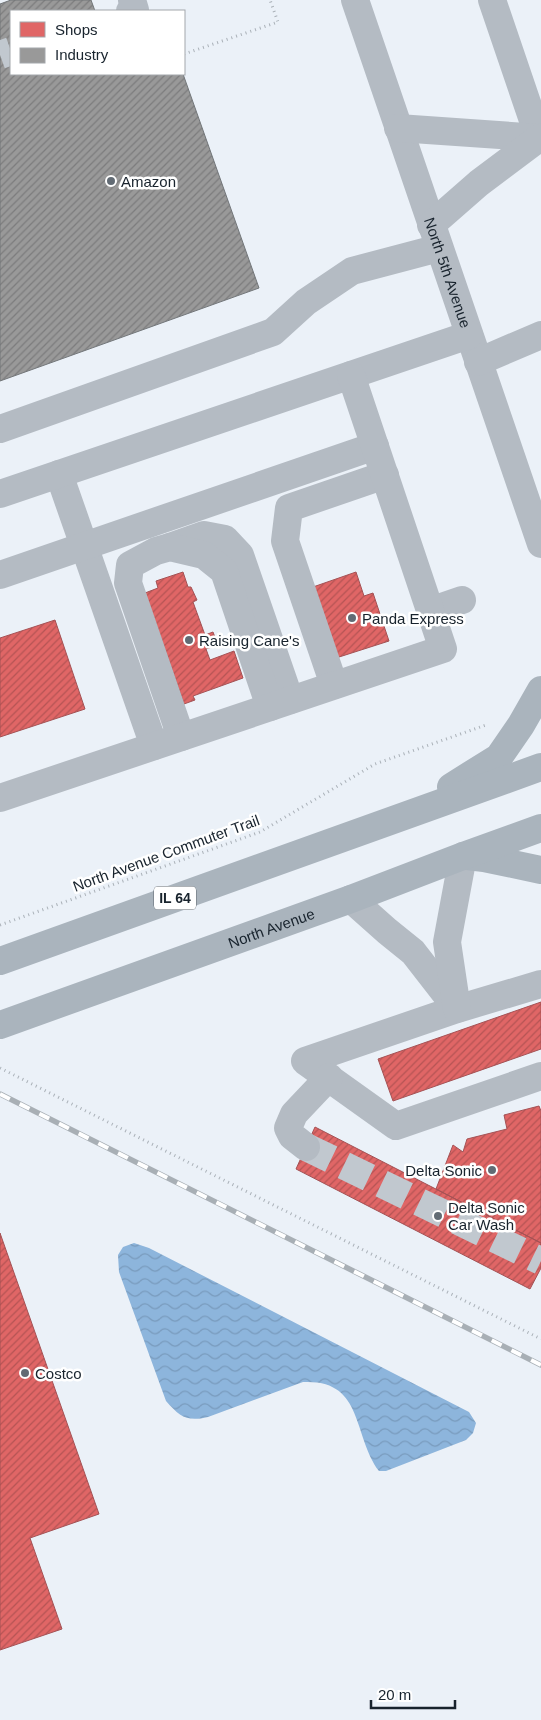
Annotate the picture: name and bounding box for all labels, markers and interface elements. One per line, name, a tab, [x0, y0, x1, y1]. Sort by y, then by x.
legend	[10, 10, 185, 75]
text: Shops	[55, 21, 98, 38]
text: Industry	[55, 46, 109, 63]
place label: Amazon	[121, 173, 176, 190]
marker: Amazon	[105, 175, 117, 187]
street label: North 5th Avenue	[421, 215, 475, 330]
place label: Panda Express	[362, 610, 464, 627]
marker: Panda Express	[346, 612, 358, 624]
place label: Raising Cane's	[199, 632, 299, 649]
marker: Raising Cane's	[183, 634, 195, 646]
street label: North Avenue Commuter Trail	[70, 811, 262, 895]
road number: IL 64	[154, 886, 196, 910]
street label: North Avenue	[226, 904, 317, 951]
place label: Delta Sonic	[405, 1162, 482, 1179]
marker: Delta Sonic	[486, 1164, 498, 1176]
place label: Delta Sonic Car Wash	[448, 1199, 525, 1233]
marker: Delta Sonic Car Wash	[432, 1210, 444, 1222]
place label: Costco	[35, 1365, 82, 1382]
marker: Costco	[19, 1367, 31, 1379]
scale bar	[371, 1678, 455, 1710]
text: 20 m	[378, 1686, 411, 1703]

